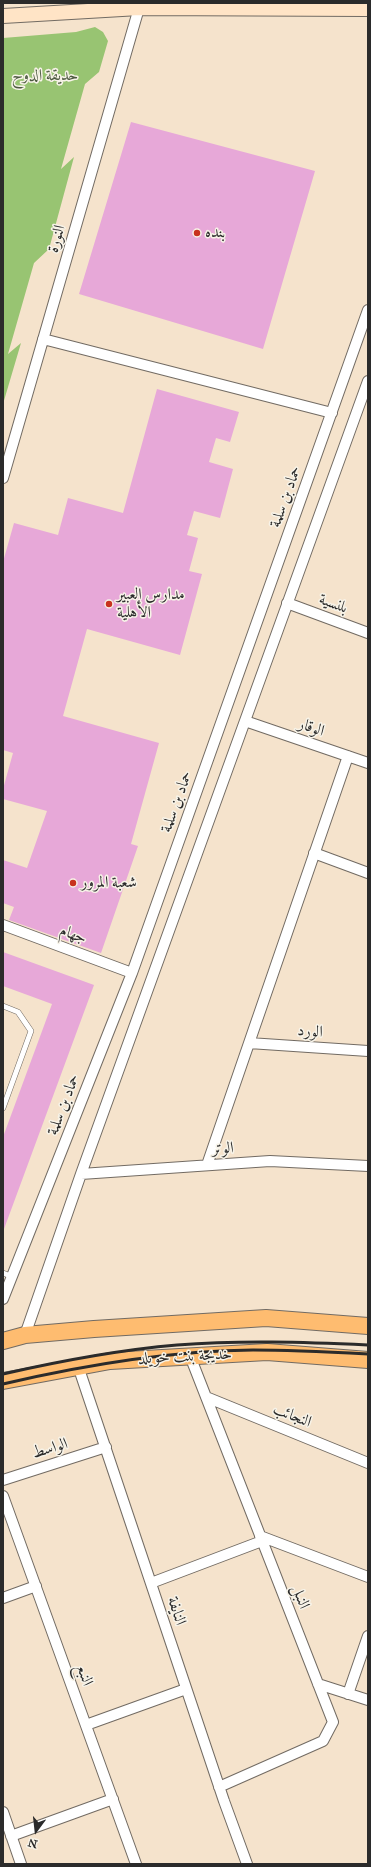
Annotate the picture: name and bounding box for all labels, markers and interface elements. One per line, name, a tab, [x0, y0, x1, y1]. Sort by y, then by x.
park label: حديقة الدوح	[12, 66, 78, 86]
street label: النورة	[44, 223, 70, 255]
place label: بنده	[205, 223, 225, 243]
marker: بنده	[192, 228, 202, 238]
street label: حماد بن سلمة	[266, 464, 306, 530]
place label: مدارس العبير الأهلية	[117, 585, 185, 623]
street label: بلنسية	[316, 590, 350, 618]
marker: مدارس العبير الأهلية	[104, 599, 114, 609]
street label: الوقار	[295, 715, 327, 741]
street label: حماد بن سلمة	[157, 769, 197, 835]
place label: شعبة المرور	[81, 873, 137, 893]
marker: شعبة المرور	[68, 878, 78, 888]
street label: جهام	[57, 921, 89, 949]
street label: الورد	[297, 1022, 323, 1042]
street label: حماد بن سلمة	[44, 1072, 84, 1138]
street label: الوتر	[212, 1139, 234, 1159]
street label: خديجة بنت خويلد	[138, 1345, 232, 1369]
street label: النجائب	[270, 1400, 314, 1432]
street label: الواسط	[30, 1435, 70, 1463]
street label: النبل	[287, 1582, 313, 1612]
street label: النايفة	[162, 1594, 190, 1628]
street label: النبع	[71, 1661, 97, 1689]
north arrow	[16, 1811, 56, 1851]
text: N	[27, 1836, 39, 1851]

